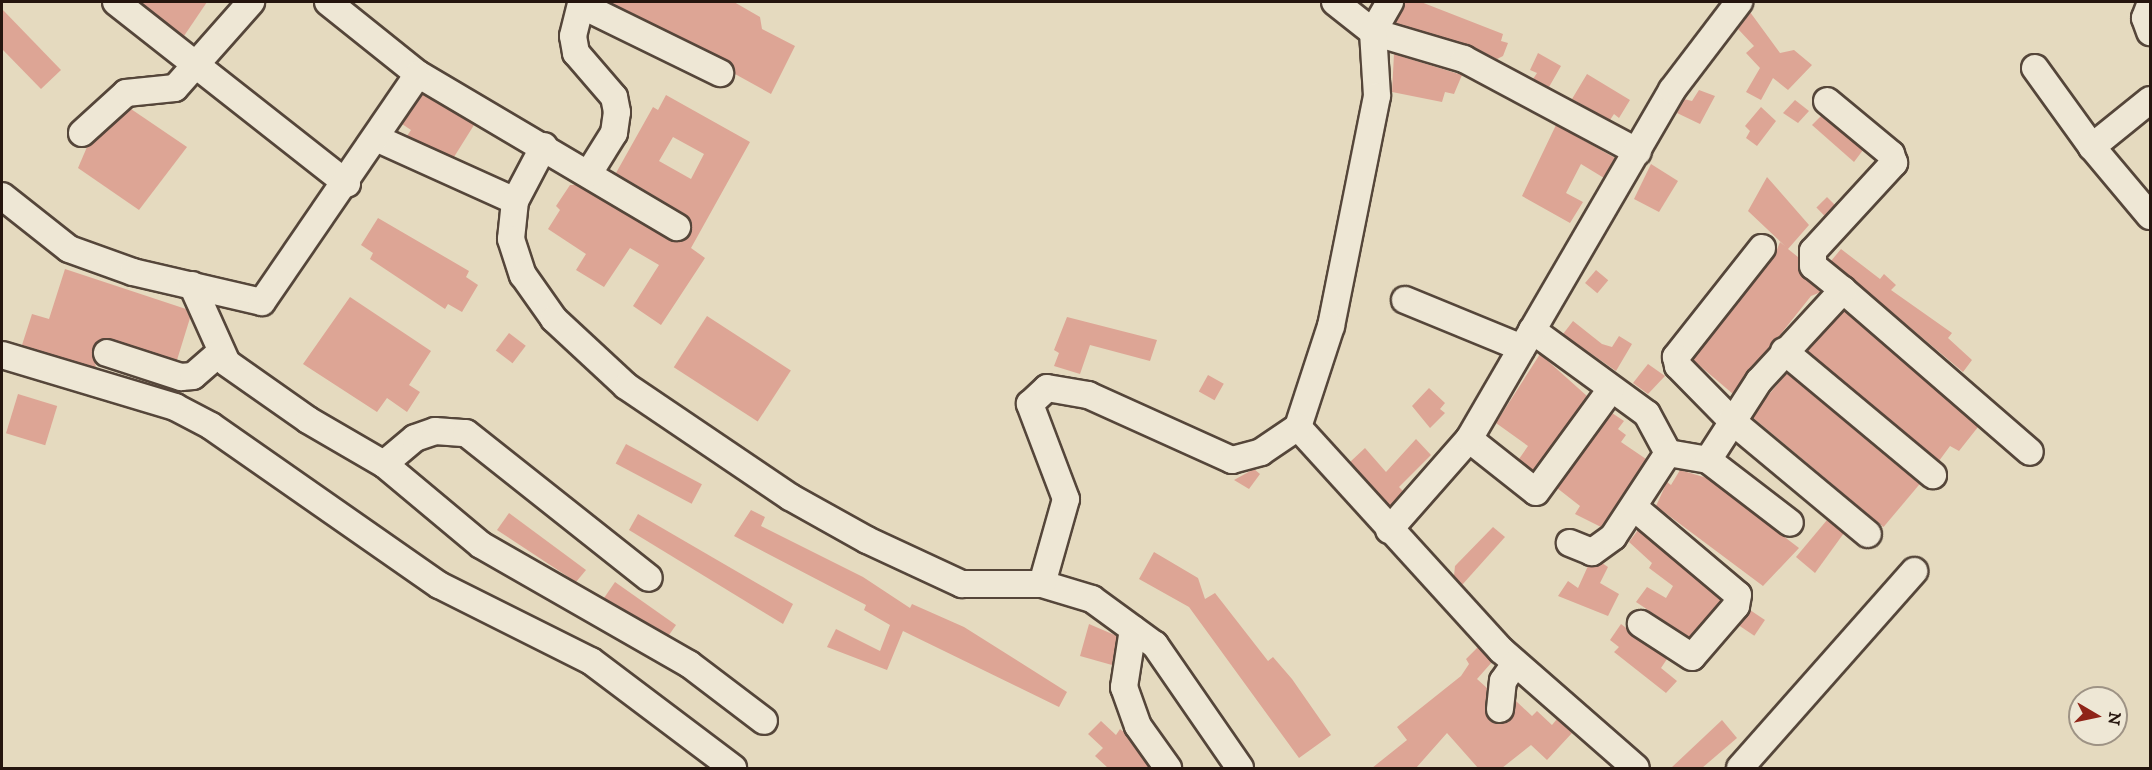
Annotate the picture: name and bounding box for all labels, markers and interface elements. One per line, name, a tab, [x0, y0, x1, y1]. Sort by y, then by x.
north arrow	[2068, 686, 2128, 746]
text: N	[2103, 710, 2125, 727]

